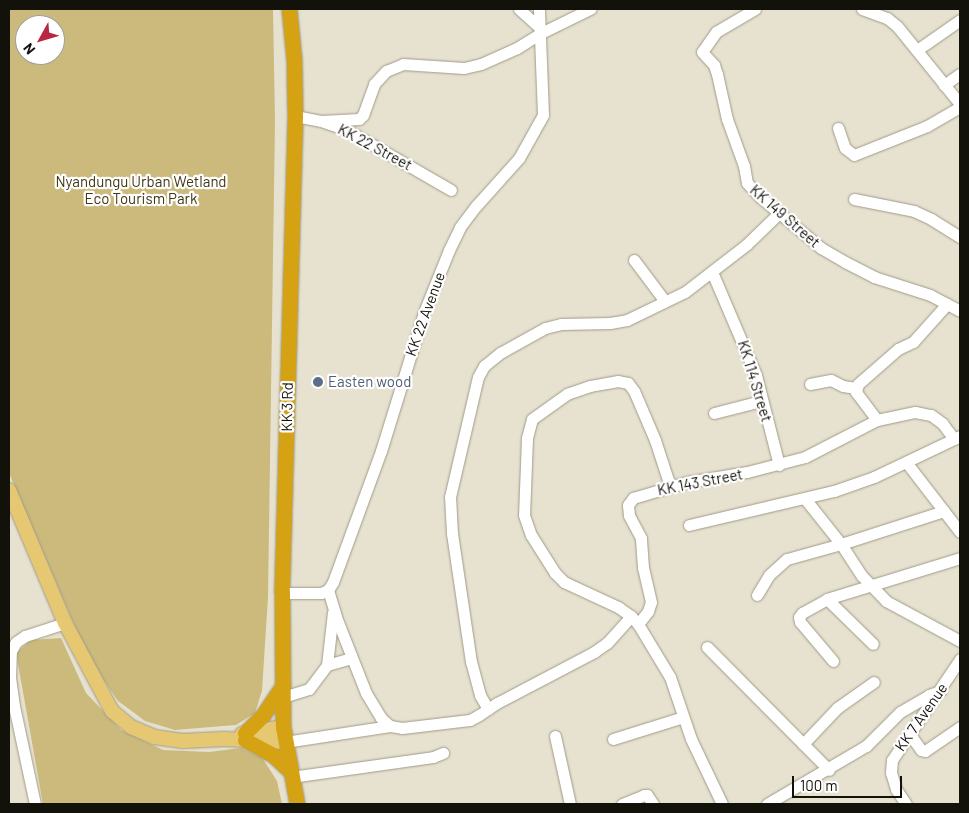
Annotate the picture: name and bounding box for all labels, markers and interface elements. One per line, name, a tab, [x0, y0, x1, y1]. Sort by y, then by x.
north arrow	[15, 15, 65, 65]
text: N	[19, 40, 38, 58]
street label: KK 22 Street	[335, 120, 415, 174]
park label: Nyandungu Urban Wetland Eco Tourism Park	[55, 172, 227, 207]
street label: KK 149 Street	[746, 181, 824, 251]
street label: KK 22 Avenue	[401, 270, 449, 358]
street label: KK 114 Street	[734, 338, 776, 424]
place label: Easten wood	[328, 373, 411, 391]
marker: Easten wood	[312, 376, 324, 388]
street label: KK 3 Rd	[278, 382, 296, 432]
street label: KK 143 Street	[656, 465, 744, 499]
street label: KK 7 Avenue	[891, 679, 951, 755]
scale bar	[794, 766, 904, 798]
text: 100 m	[800, 776, 838, 794]

